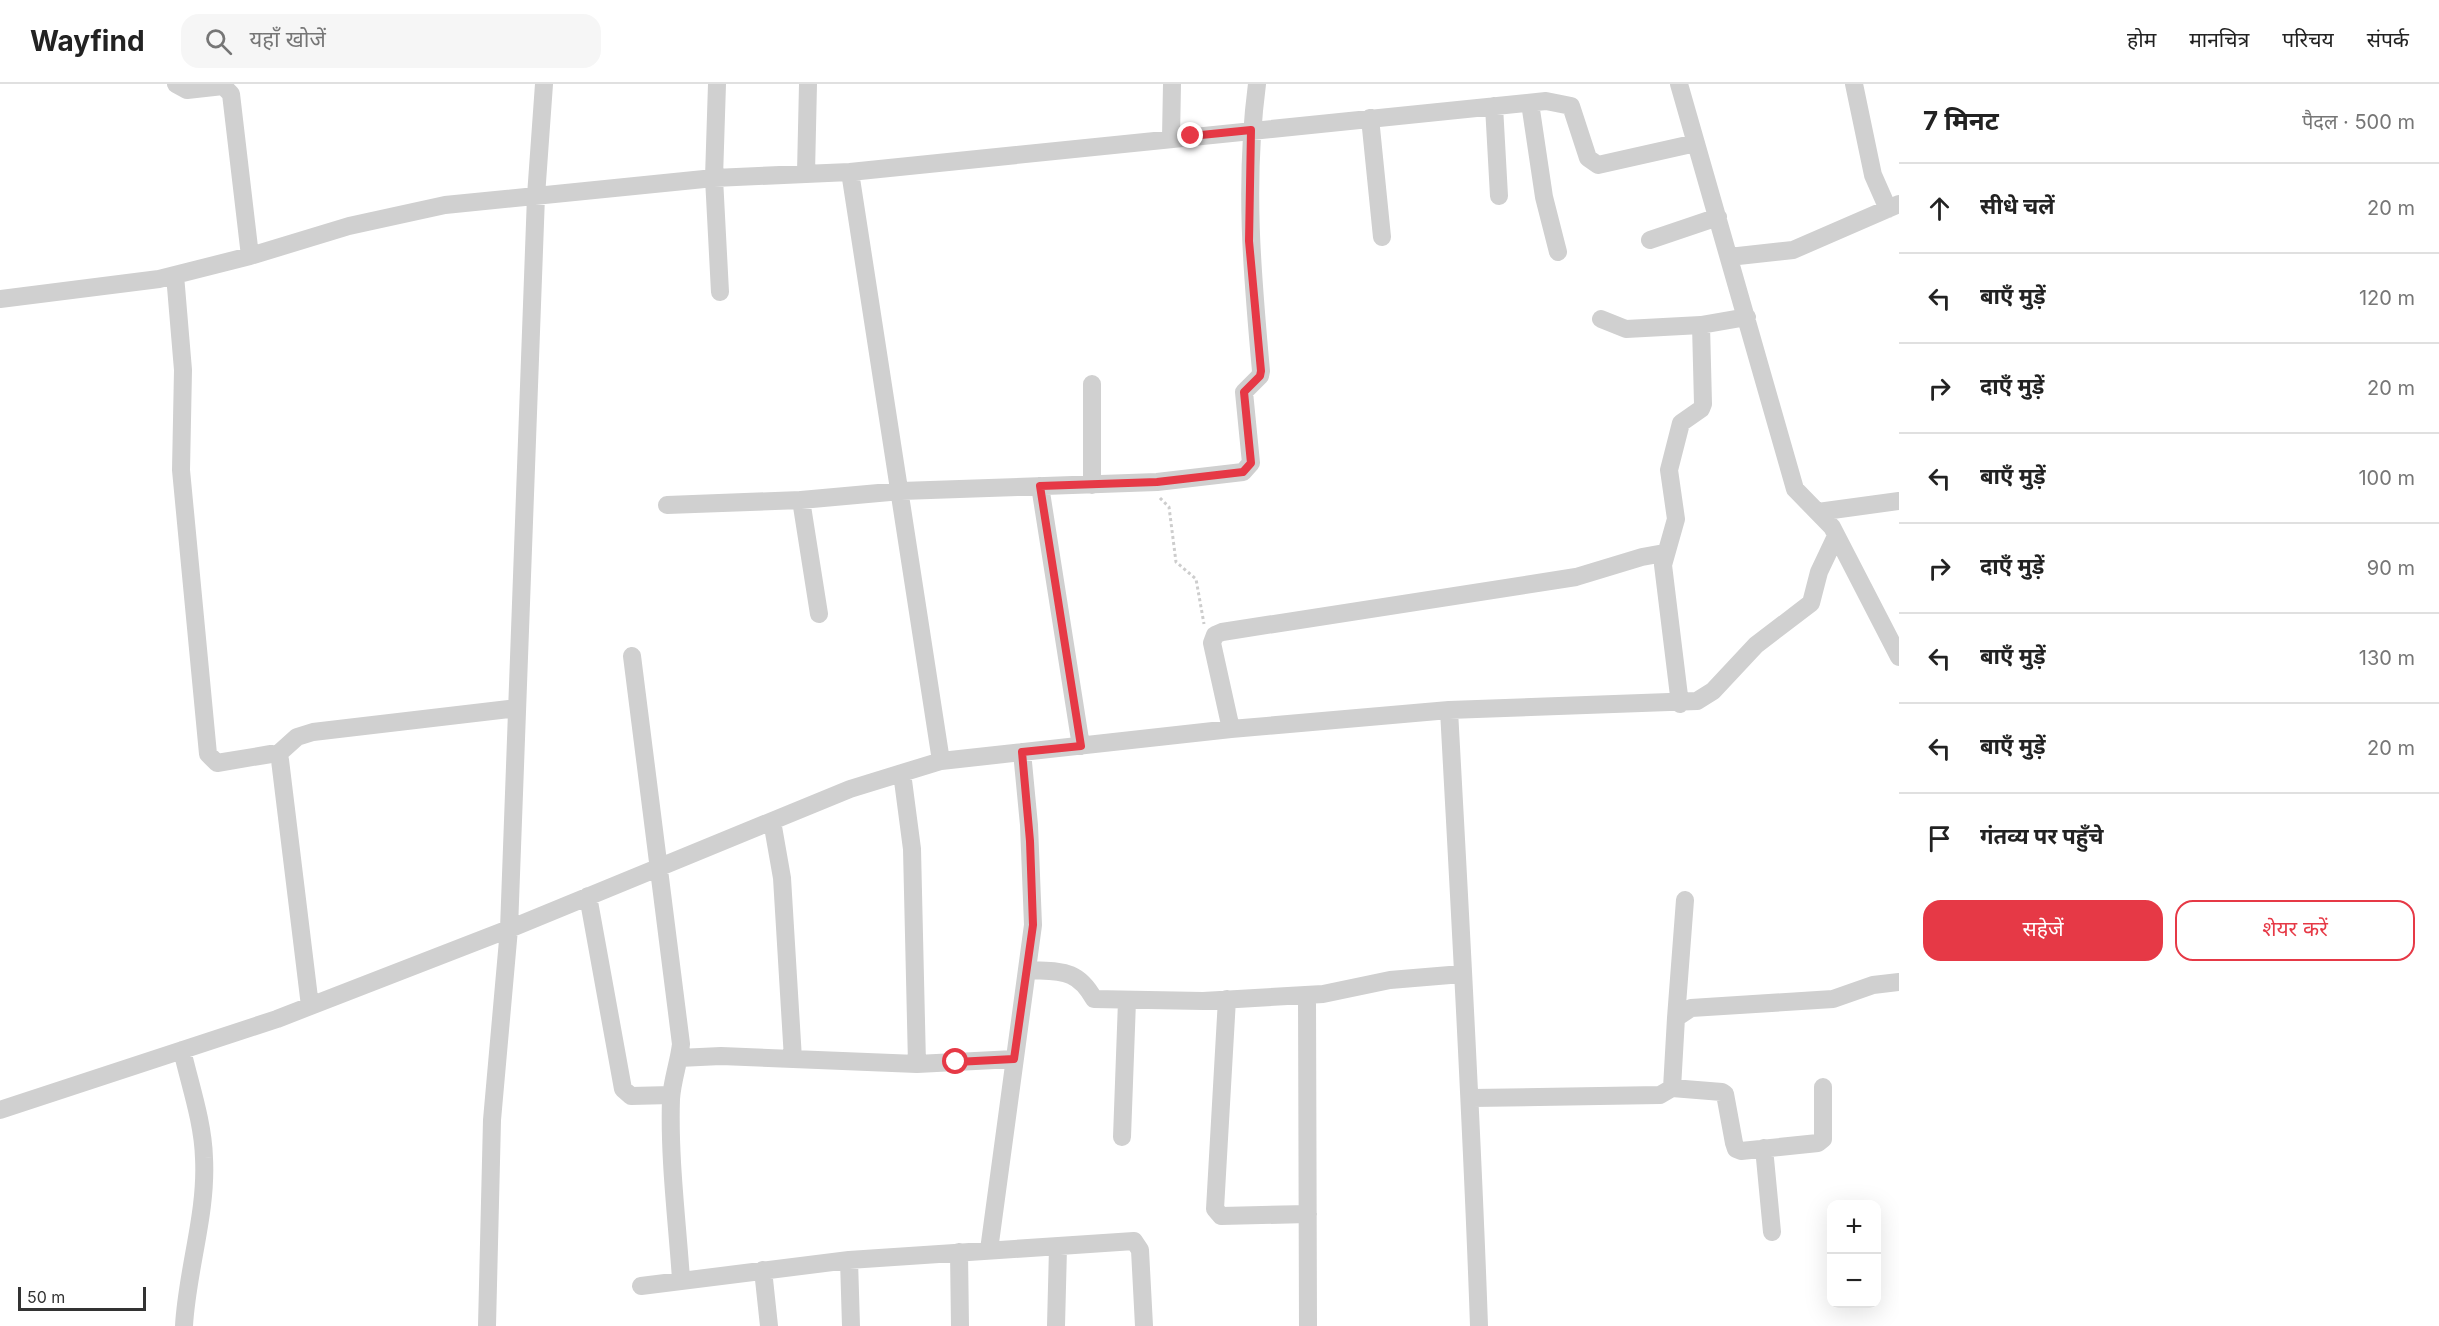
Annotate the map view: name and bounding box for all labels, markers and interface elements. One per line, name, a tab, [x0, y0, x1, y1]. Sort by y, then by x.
search box	[181, 14, 601, 68]
text: Wayfind	[30, 24, 145, 58]
icon: search	[202, 25, 235, 58]
text: यहाँ खोजें	[250, 26, 326, 52]
text: होम	[2127, 27, 2156, 52]
text: मानचित्र	[2189, 27, 2249, 52]
text: परिचय	[2282, 27, 2334, 52]
text: संपर्क	[2367, 27, 2409, 52]
text: 7 मिनट	[1923, 105, 1999, 136]
text: पैदल · 500 m	[2302, 110, 2415, 134]
route end	[1177, 122, 1203, 148]
icon: ahead	[1923, 192, 1956, 225]
text: सीधे चलें	[1980, 193, 2055, 219]
text: 20 m	[2367, 196, 2415, 220]
icon: left	[1923, 282, 1956, 315]
text: बाएँ मुड़ें	[1980, 283, 2046, 309]
text: 120 m	[2359, 286, 2415, 310]
icon: right	[1923, 372, 1956, 405]
text: दाएँ मुड़ें	[1980, 373, 2044, 399]
text: 20 m	[2367, 376, 2415, 400]
icon: left	[1923, 462, 1956, 495]
text: बाएँ मुड़ें	[1980, 463, 2046, 489]
text: 100 m	[2358, 466, 2415, 490]
icon: right	[1923, 552, 1956, 585]
text: दाएँ मुड़ें	[1980, 553, 2044, 579]
text: 90 m	[2367, 556, 2415, 580]
icon: left	[1923, 642, 1956, 675]
text: बाएँ मुड़ें	[1980, 643, 2046, 669]
text: 130 m	[2359, 646, 2415, 670]
icon: left	[1923, 732, 1956, 765]
text: बाएँ मुड़ें	[1980, 733, 2046, 759]
text: 20 m	[2367, 736, 2415, 760]
icon: arrive	[1923, 822, 1956, 855]
text: गंतव्य पर पहुँचे	[1980, 823, 2104, 849]
button: सहेजें	[1923, 900, 2163, 961]
button: शेयर करें	[2175, 900, 2415, 961]
route start	[942, 1048, 968, 1074]
map controls	[1827, 1200, 1881, 1308]
button: +	[1827, 1200, 1881, 1254]
button: −	[1827, 1254, 1881, 1308]
scale bar	[18, 1284, 146, 1312]
text: 50 m	[27, 1287, 65, 1307]

